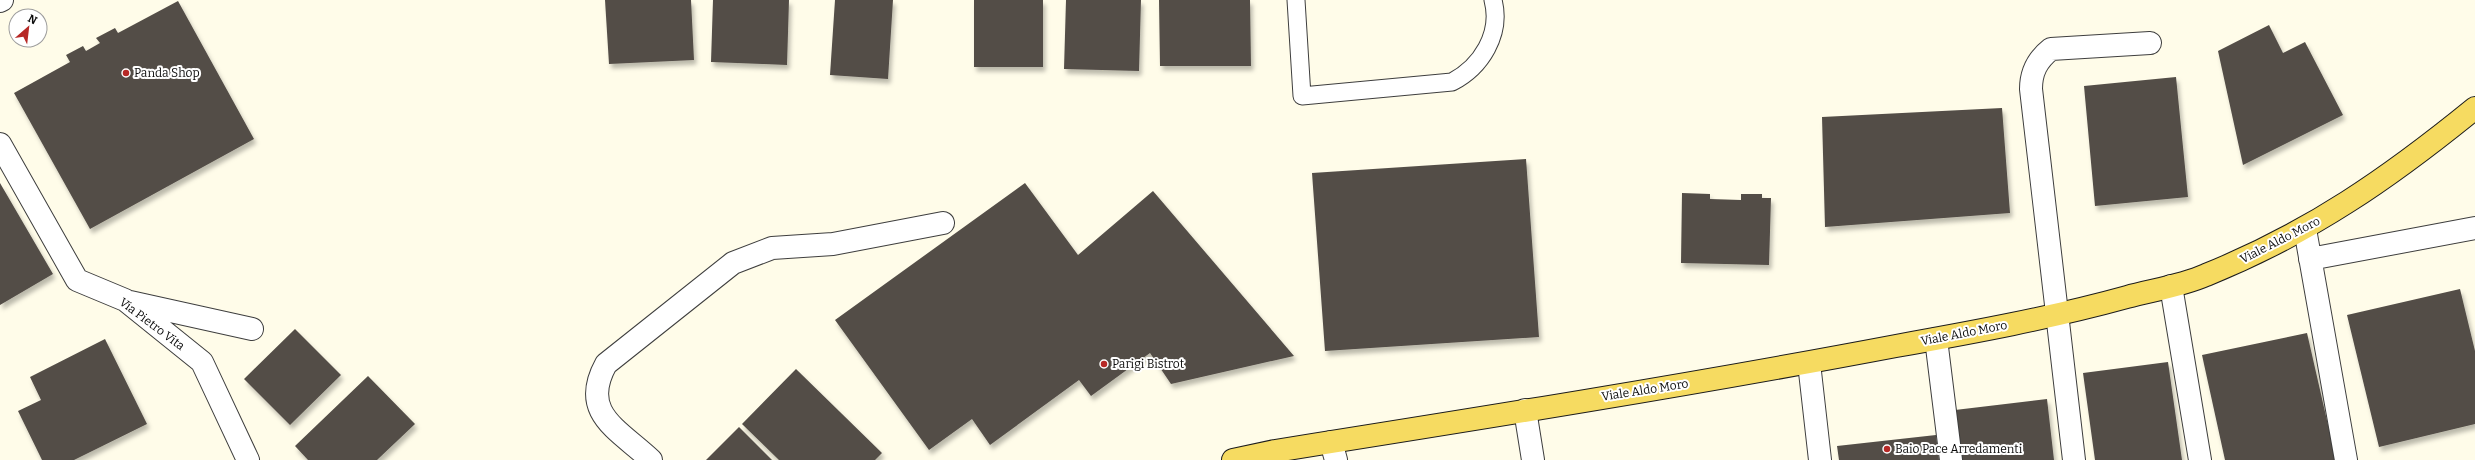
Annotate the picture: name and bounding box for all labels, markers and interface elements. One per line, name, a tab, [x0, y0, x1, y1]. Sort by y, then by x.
north arrow	[8, 8, 48, 48]
text: N	[26, 12, 40, 28]
place label: Panda Shop	[134, 66, 200, 80]
marker: Panda Shop	[121, 68, 131, 78]
street label: Viale Aldo Moro	[2238, 214, 2322, 266]
street label: Via Pietro Vita	[117, 295, 188, 353]
street label: Viale Aldo Moro	[1920, 318, 2008, 348]
place label: Parigi Bistrot	[1112, 357, 1185, 371]
marker: Parigi Bistrot	[1099, 359, 1109, 369]
street label: Viale Aldo Moro	[1601, 376, 1690, 404]
place label: Baio Pace Arredamenti	[1895, 442, 2023, 456]
marker: Baio Pace Arredamenti	[1882, 444, 1892, 454]

